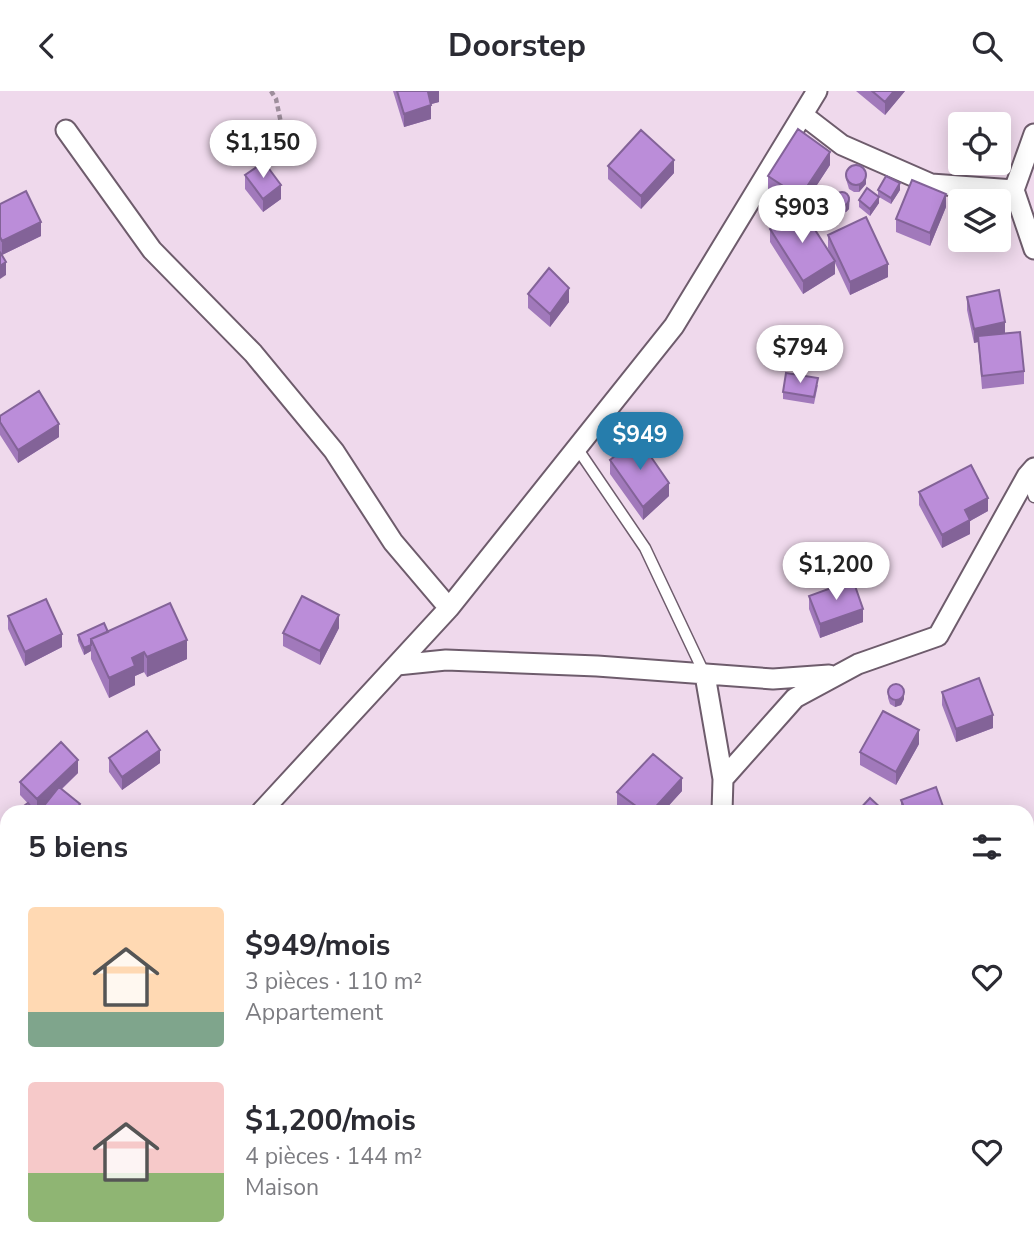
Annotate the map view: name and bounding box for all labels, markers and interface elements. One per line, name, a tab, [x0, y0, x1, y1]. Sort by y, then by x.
text: Doorstep	[448, 24, 586, 67]
icon: back	[28, 27, 66, 65]
icon: search	[968, 27, 1006, 65]
map controls	[948, 112, 1011, 252]
button: locate	[948, 112, 1011, 175]
pin: $1,150	[206, 120, 320, 180]
text: $1,150	[226, 127, 300, 158]
pin: $903	[761, 185, 843, 245]
button: layers	[948, 189, 1011, 252]
text: $903	[774, 192, 830, 223]
pin: $794	[759, 325, 841, 385]
text: $794	[772, 332, 828, 363]
pin: $949	[599, 413, 681, 472]
text: $949	[612, 419, 668, 450]
pin: $1,200	[779, 543, 893, 602]
text: $1,200	[799, 549, 873, 580]
text: 5 biens	[28, 827, 128, 868]
icon: filters	[968, 828, 1006, 866]
text: $949/mois	[245, 925, 390, 966]
icon: home	[84, 935, 168, 1019]
icon: heart	[968, 958, 1006, 996]
text: 3 pièces · 110 m²	[245, 966, 422, 997]
text: Appartement	[245, 997, 383, 1028]
text: $1,200/mois	[245, 1100, 416, 1141]
icon: home	[84, 1110, 168, 1194]
icon: heart	[968, 1133, 1006, 1171]
text: 4 pièces · 144 m²	[245, 1141, 422, 1172]
text: Maison	[245, 1172, 319, 1203]

